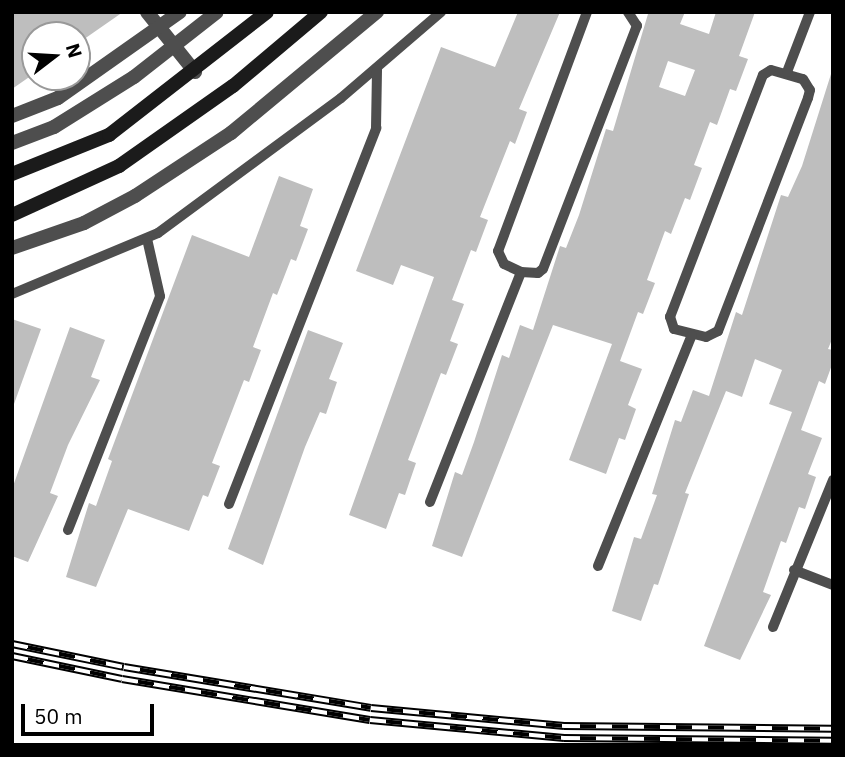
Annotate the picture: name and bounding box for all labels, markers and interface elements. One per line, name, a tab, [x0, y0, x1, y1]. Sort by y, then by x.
north arrow	[21, 21, 91, 91]
text: N	[61, 40, 88, 61]
scale bar	[24, 690, 158, 734]
text: 50 m	[34, 702, 83, 730]

